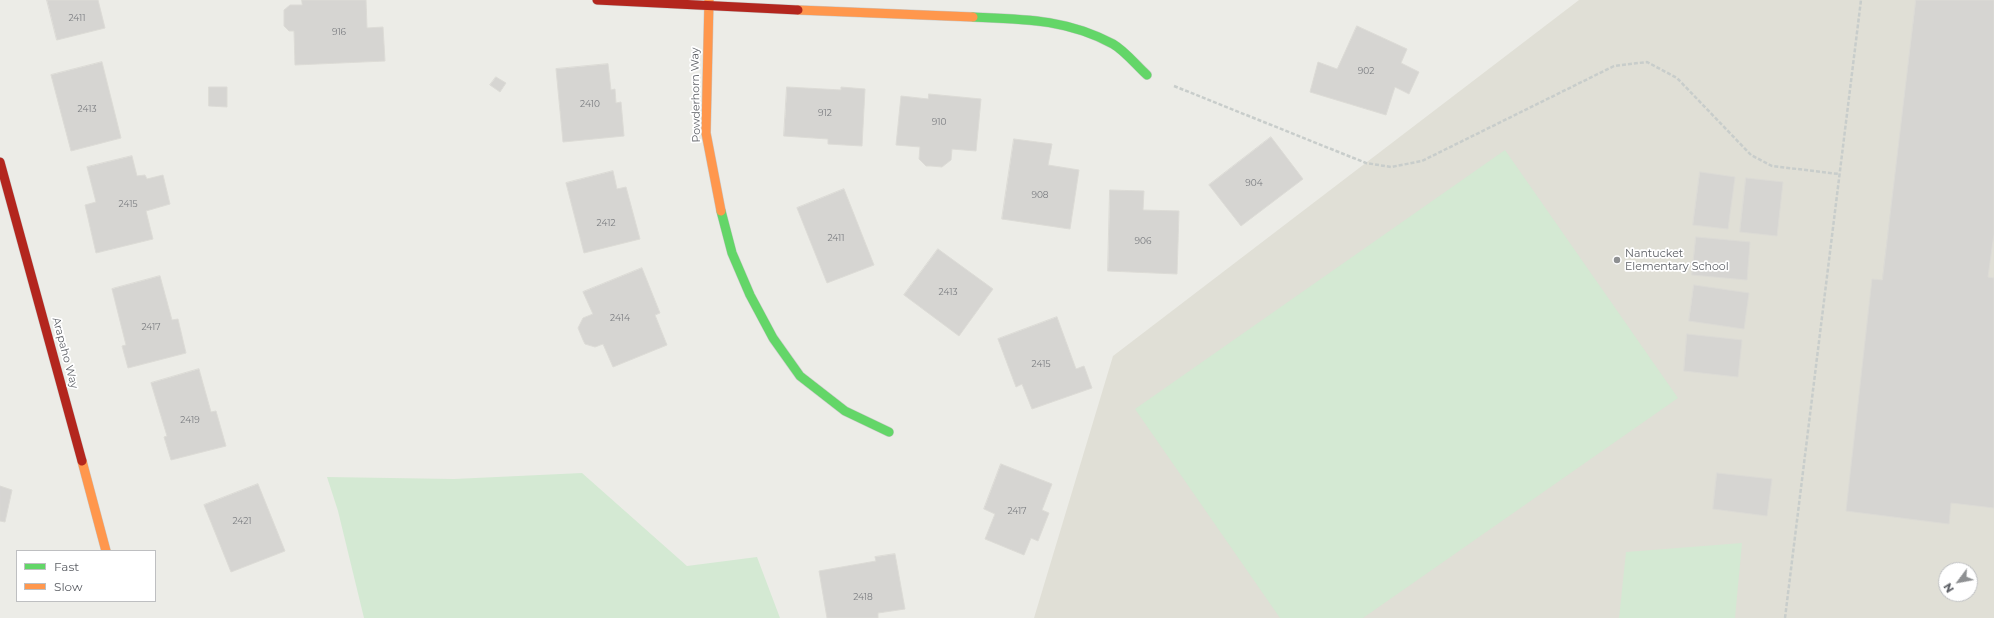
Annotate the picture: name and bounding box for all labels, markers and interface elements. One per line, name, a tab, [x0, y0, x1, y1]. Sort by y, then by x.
house number: 2411	[68, 13, 86, 23]
house number: 916	[332, 27, 346, 37]
street label: Powderhorn Way	[689, 47, 703, 143]
house number: 902	[1358, 66, 1374, 76]
house number: 2410	[580, 99, 600, 109]
house number: 2413	[78, 104, 96, 114]
house number: 912	[818, 108, 832, 118]
house number: 910	[932, 117, 946, 127]
house number: 904	[1245, 178, 1263, 188]
house number: 908	[1031, 190, 1049, 200]
house number: 2415	[119, 199, 137, 209]
house number: 2412	[597, 218, 615, 228]
house number: 2411	[827, 233, 845, 243]
house number: 906	[1135, 236, 1151, 246]
place label: Nantucket Elementary School	[1625, 247, 1729, 273]
marker: Nantucket Elementary School	[1612, 255, 1622, 265]
house number: 2413	[939, 287, 957, 297]
house number: 2414	[610, 313, 630, 323]
street label: Arapaho Way	[49, 316, 81, 390]
house number: 2417	[141, 322, 161, 332]
house number: 2415	[1032, 359, 1050, 369]
house number: 2419	[180, 415, 200, 425]
house number: 2417	[1007, 506, 1027, 516]
house number: 2421	[232, 516, 252, 526]
legend	[16, 550, 156, 602]
text: Fast	[54, 559, 79, 574]
north arrow	[1938, 562, 1978, 602]
text: Slow	[54, 579, 83, 594]
text: N	[1940, 580, 1957, 595]
house number: 2418	[853, 592, 873, 602]

